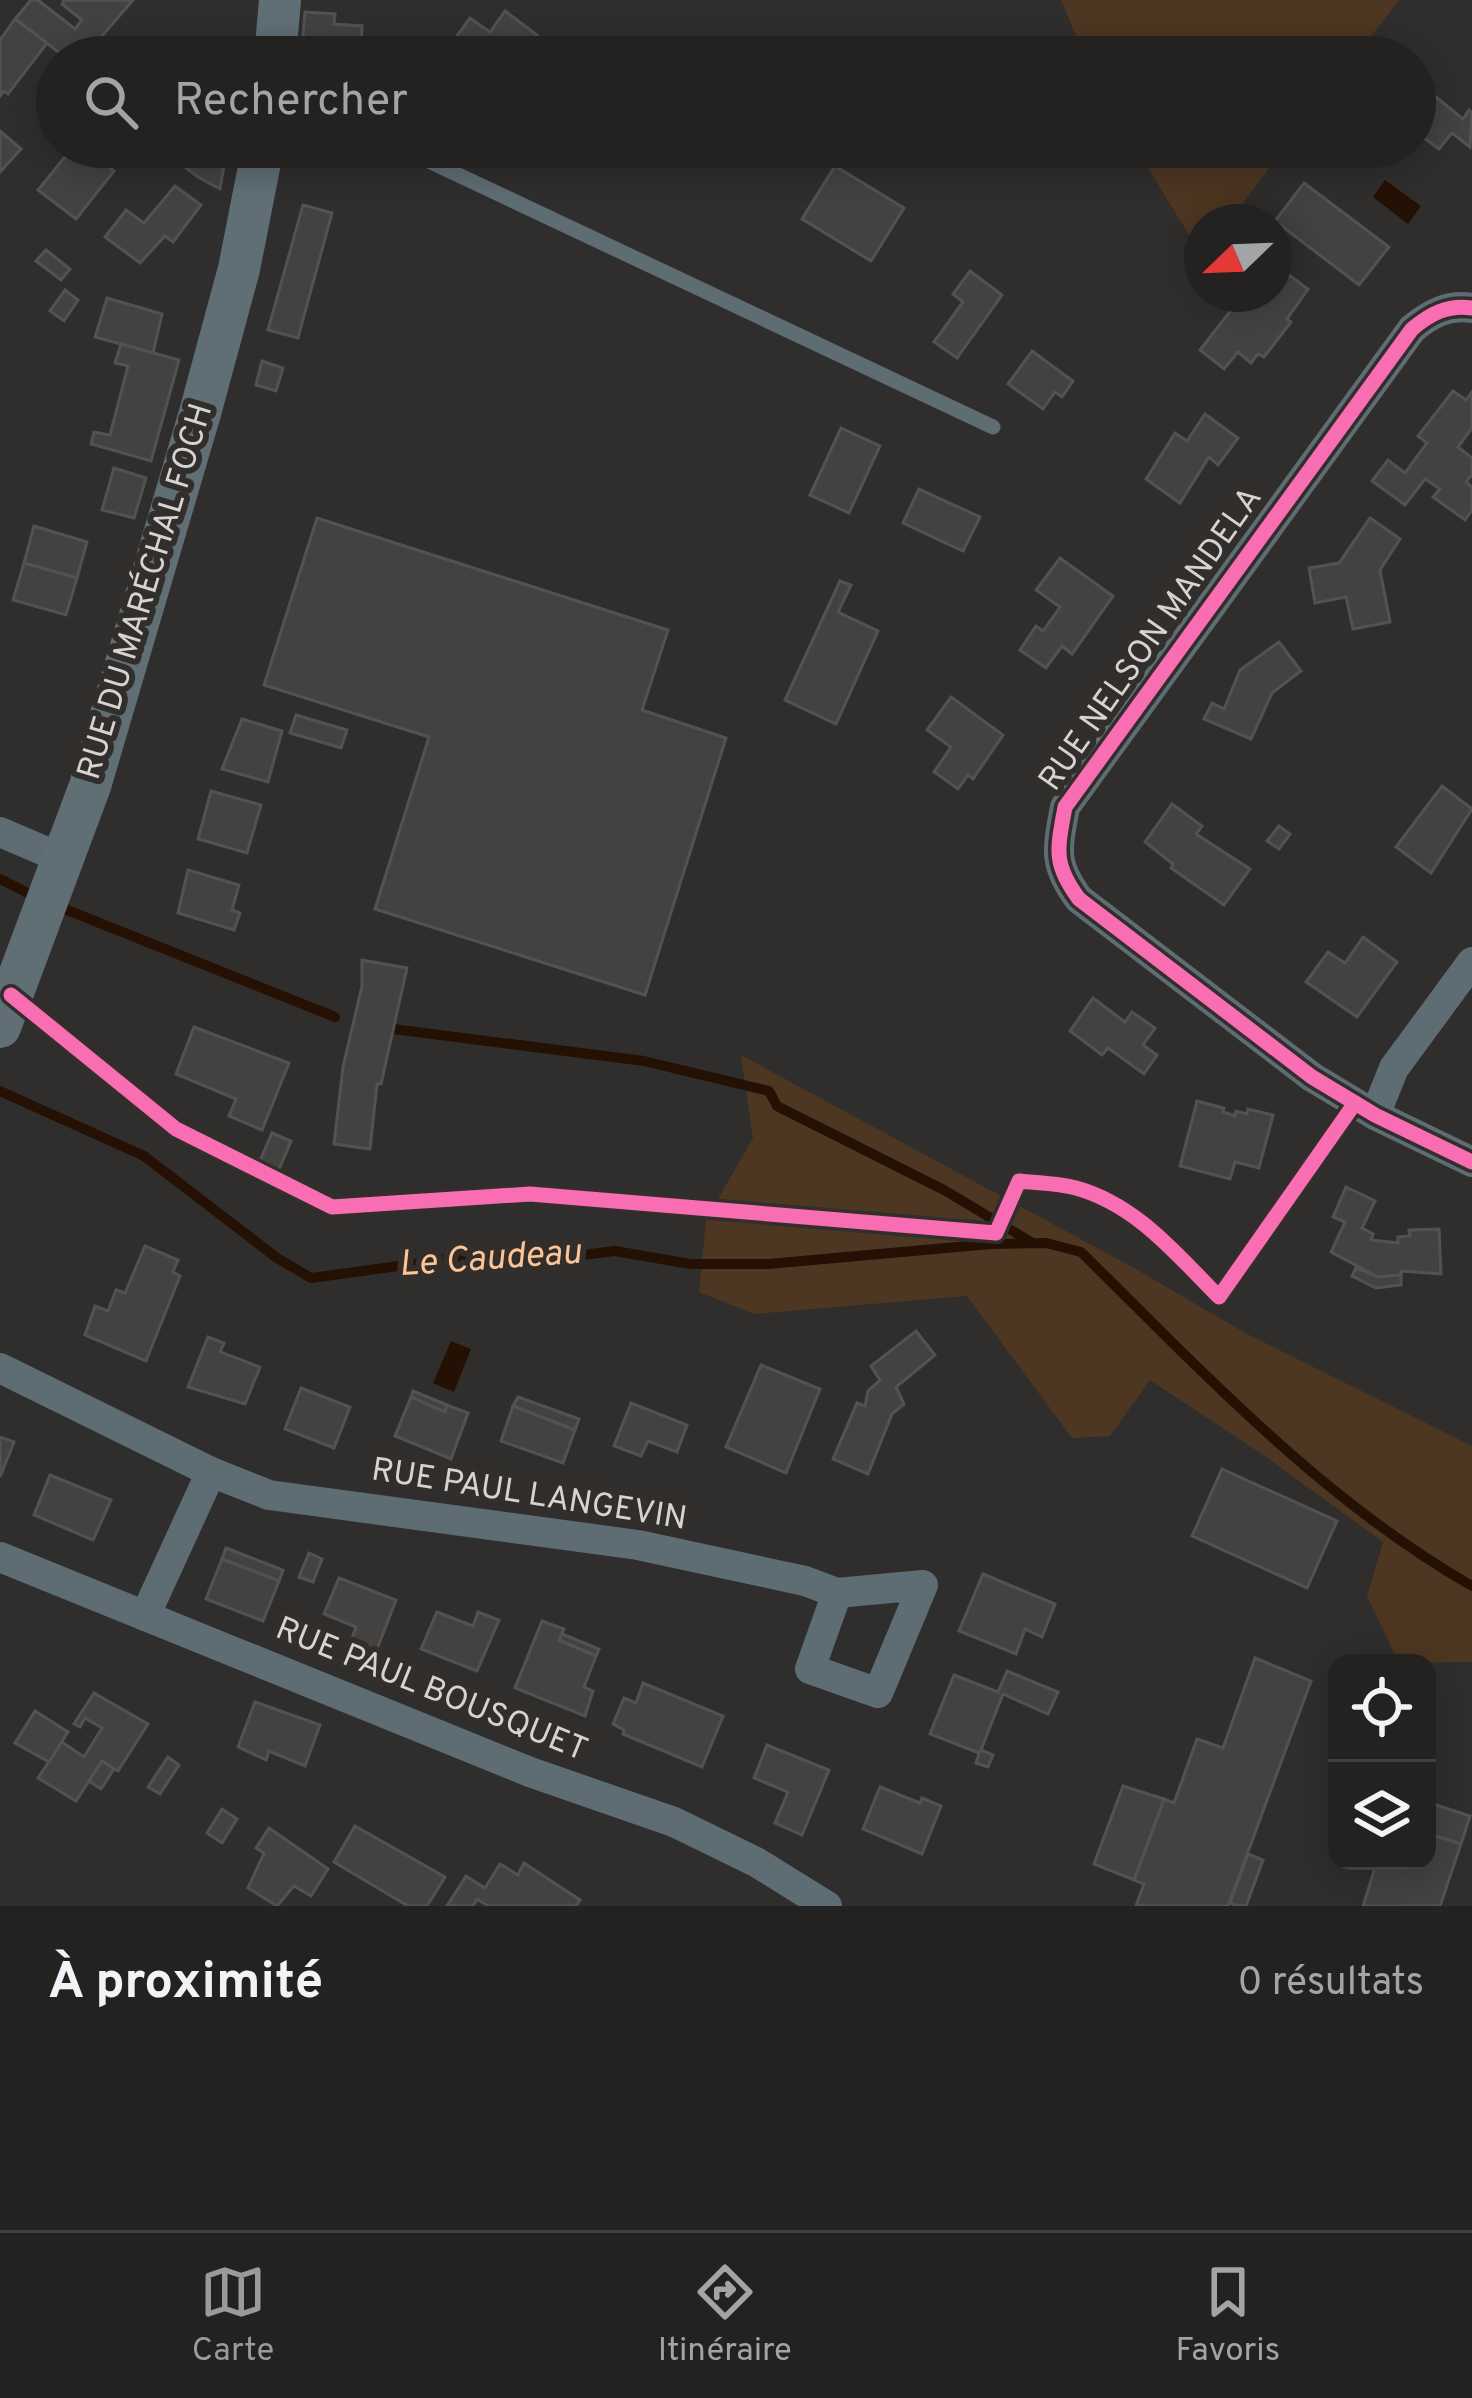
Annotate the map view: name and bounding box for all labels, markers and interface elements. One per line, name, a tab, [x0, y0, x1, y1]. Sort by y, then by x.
search box	[36, 36, 1436, 168]
icon: search	[78, 69, 144, 135]
text: Rechercher	[174, 74, 408, 131]
north arrow	[1184, 204, 1292, 312]
street label: RUE DU MARÉCHAL FOCH	[69, 399, 224, 785]
street label: RUE NELSON MANDELA	[1031, 480, 1273, 800]
water label: Le Caudeau	[397, 1231, 583, 1289]
street label: RUE PAUL LANGEVIN	[368, 1450, 690, 1542]
street label: RUE PAUL BOUSQUET	[269, 1609, 593, 1773]
map controls	[1328, 1654, 1436, 1870]
button: locate	[1328, 1654, 1436, 1762]
button: layers	[1328, 1762, 1436, 1870]
text: À proximité	[48, 1952, 323, 2017]
text: 0 résultats	[1238, 1960, 1424, 2009]
tab: Carte	[192, 2259, 274, 2373]
tab: Itinéraire	[658, 2259, 792, 2373]
tab: Favoris	[1175, 2259, 1280, 2373]

